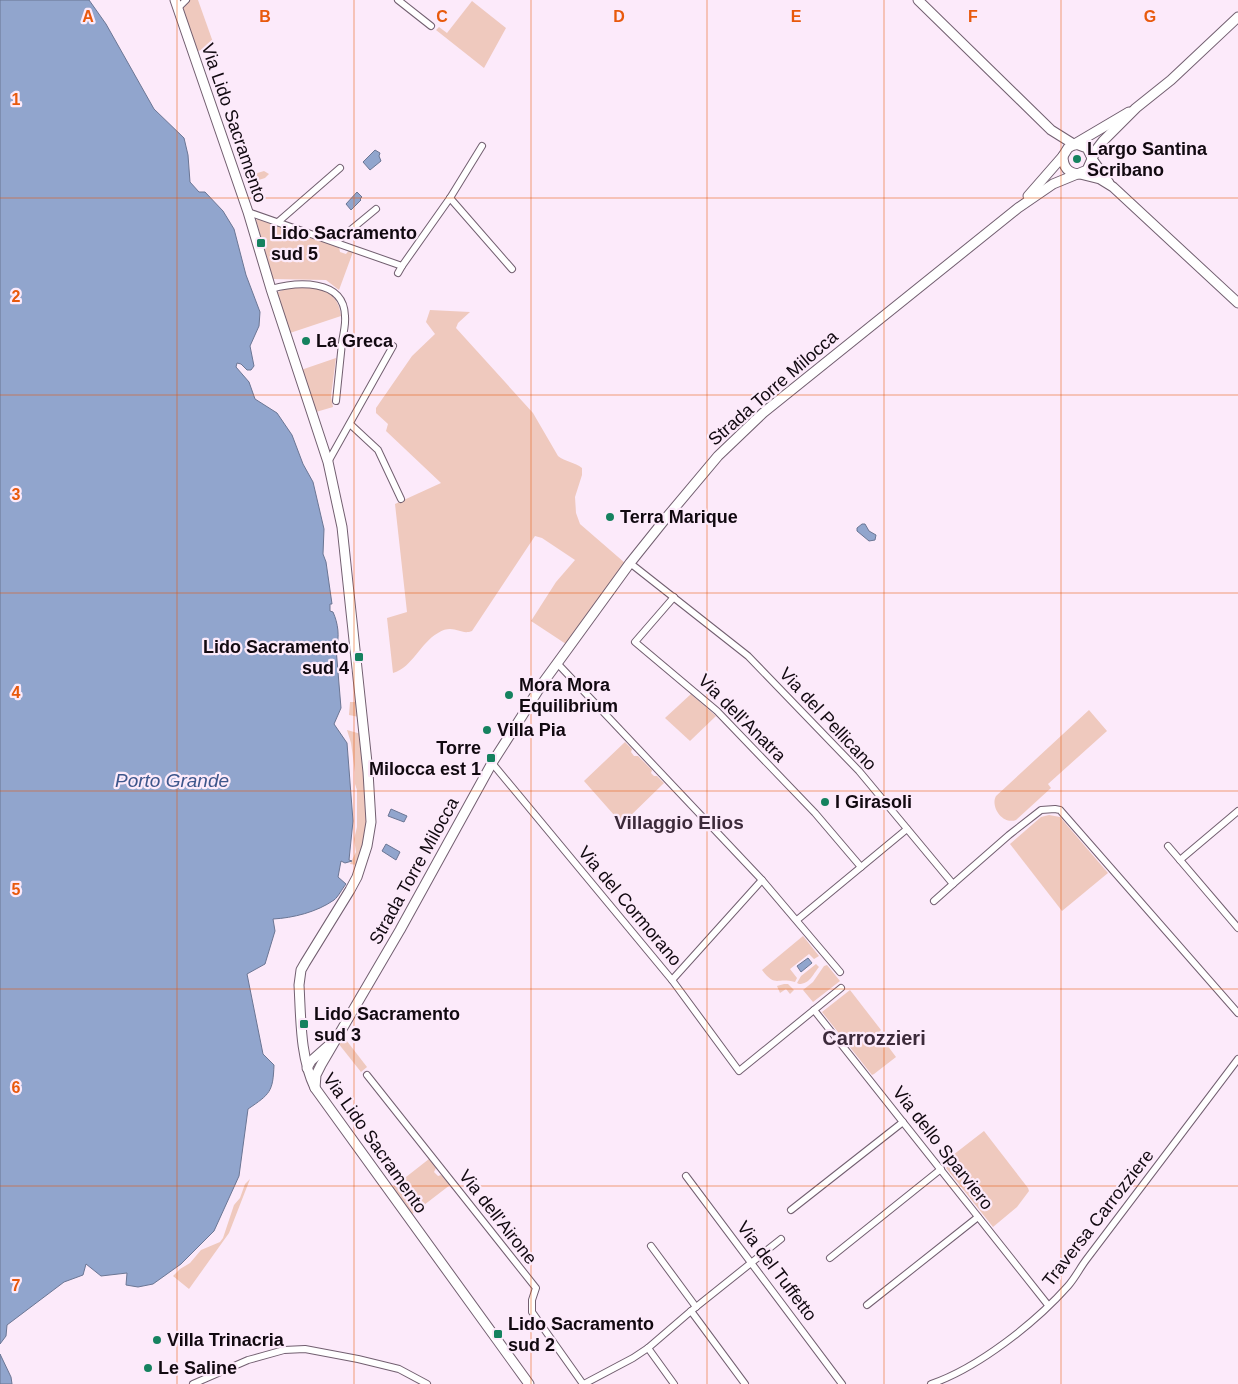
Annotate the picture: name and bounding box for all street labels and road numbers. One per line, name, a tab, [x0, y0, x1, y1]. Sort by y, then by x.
street label: Via Lido Sacramento	[197, 41, 271, 205]
street label: Strada Torre Milocca	[704, 326, 842, 450]
street label: Via del Pellicano	[775, 664, 881, 774]
street label: Via dell'Anatra	[694, 670, 790, 766]
street label: Strada Torre Milocca	[365, 793, 463, 948]
street label: Via del Cormorano	[574, 842, 686, 970]
street label: Via Lido Sacramento	[319, 1069, 431, 1217]
street label: Via dello Sparviero	[889, 1082, 997, 1214]
street label: Traversa Carrozziere	[1038, 1146, 1158, 1290]
street label: Via dell'Airone	[455, 1166, 541, 1268]
street label: Via del Tuffetto	[733, 1217, 821, 1325]

